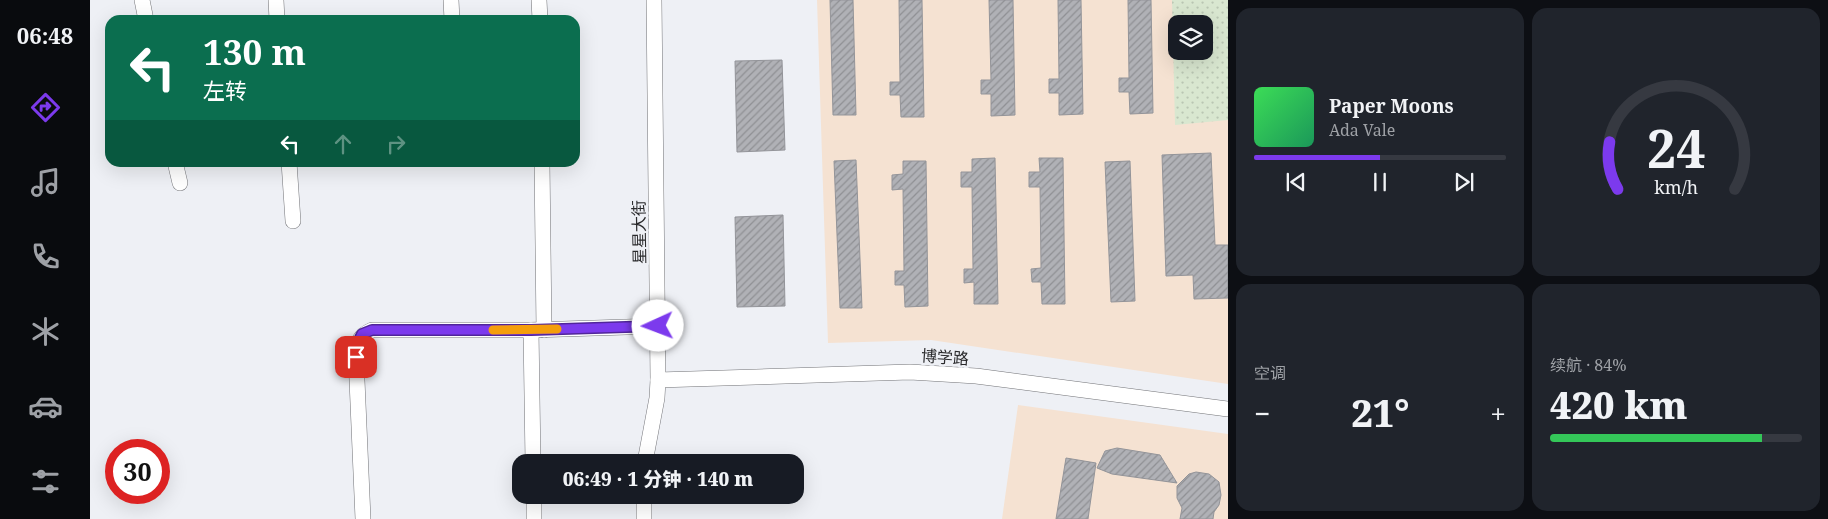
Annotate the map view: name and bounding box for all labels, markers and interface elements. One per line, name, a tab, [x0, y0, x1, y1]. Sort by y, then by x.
map controls	[1168, 15, 1213, 60]
button: layers	[1168, 15, 1213, 60]
text: 06:48	[17, 20, 73, 50]
text: 130 m	[203, 28, 306, 75]
icon: left	[120, 35, 185, 100]
text: 左转	[203, 75, 247, 105]
icon: directions	[28, 90, 63, 125]
text: Paper Moons	[1329, 93, 1454, 119]
text: 24	[1647, 112, 1705, 183]
text: Ada Vale	[1329, 119, 1395, 141]
icon: left	[276, 130, 304, 158]
icon: ahead	[329, 130, 357, 158]
icon: right	[382, 130, 410, 158]
icon: music	[28, 165, 63, 200]
icon: previous	[1282, 168, 1310, 196]
icon: pause	[1366, 168, 1394, 196]
icon: next	[1450, 168, 1478, 196]
text: km/h	[1654, 175, 1698, 199]
street label: 星星大街	[627, 200, 651, 264]
icon: phone	[28, 239, 63, 274]
position arrow	[631, 299, 683, 351]
icon: climate	[28, 314, 63, 349]
pin	[335, 336, 377, 378]
icon: arrive	[342, 343, 370, 371]
street label: 博学路	[920, 344, 970, 370]
text: 续航 · 84%	[1550, 354, 1627, 376]
text: 空调	[1254, 362, 1286, 384]
text: 420 km	[1550, 378, 1688, 430]
text: 21°	[1351, 386, 1409, 438]
icon: car	[28, 389, 63, 424]
text: −	[1254, 394, 1270, 432]
text: +	[1490, 394, 1506, 432]
speed limit sign: 30	[105, 439, 170, 504]
icon: filters	[28, 464, 63, 499]
text: 06:49 · 1 分钟 · 140 m	[563, 466, 753, 492]

